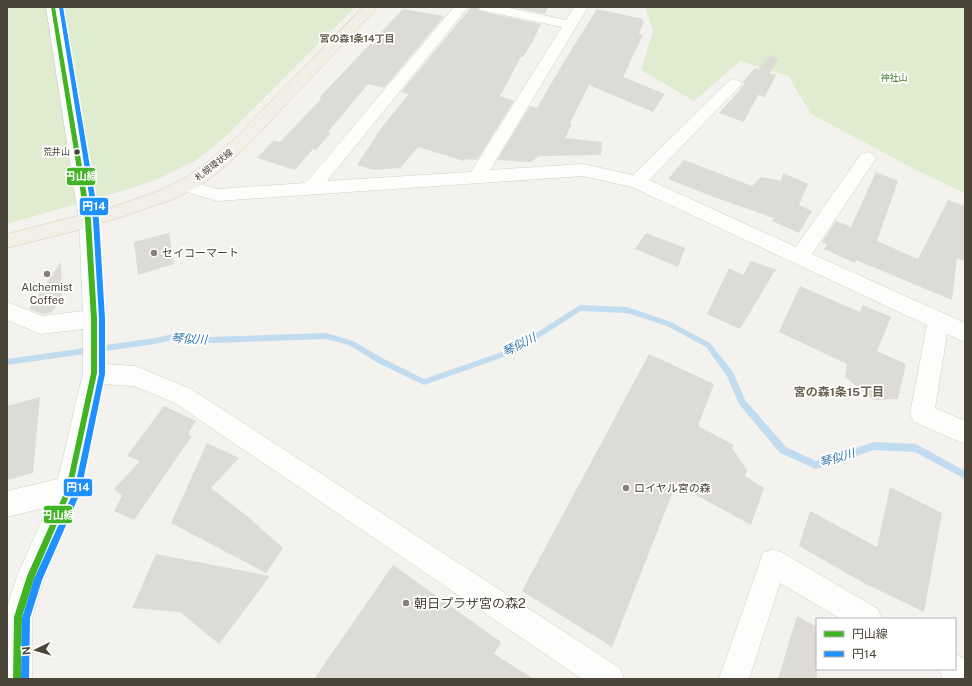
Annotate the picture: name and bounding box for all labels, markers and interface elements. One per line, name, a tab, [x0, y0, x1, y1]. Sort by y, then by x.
district label: 宮の森1条14丁目	[319, 32, 395, 44]
park label: 神社山	[880, 72, 908, 83]
place label: 荒井山	[43, 146, 70, 157]
street label: 札幌環状線	[193, 146, 236, 183]
marker: 荒井山	[72, 147, 82, 157]
line badge: 円山線	[66, 167, 96, 186]
text: 円山線	[65, 170, 98, 182]
line badge: 円14	[79, 197, 109, 216]
text: 円14	[83, 200, 105, 212]
place label: セイコーマート	[162, 247, 239, 259]
marker: セイコーマート	[149, 248, 159, 258]
marker: Alchemist Coffee	[42, 269, 52, 279]
place label: Alchemist Coffee	[21, 281, 73, 306]
water label: 琴似川	[500, 329, 540, 360]
water label: 琴似川	[171, 331, 209, 347]
district label: 宮の森1条15丁目	[794, 385, 884, 399]
water label: 琴似川	[818, 445, 858, 470]
line badge: 円14	[63, 478, 93, 497]
text: 円14	[67, 481, 89, 493]
place label: ロイヤル宮の森	[634, 482, 711, 494]
marker: ロイヤル宮の森	[621, 483, 631, 493]
line badge: 円山線	[43, 505, 73, 524]
text: 円山線	[42, 509, 75, 521]
place label: 朝日プラザ宮の森2	[414, 596, 526, 611]
marker: 朝日プラザ宮の森2	[401, 598, 411, 608]
legend	[816, 618, 956, 670]
text: 円山線	[852, 627, 888, 641]
north arrow	[16, 630, 56, 670]
text: N	[20, 646, 32, 656]
text: 円14	[852, 647, 877, 661]

